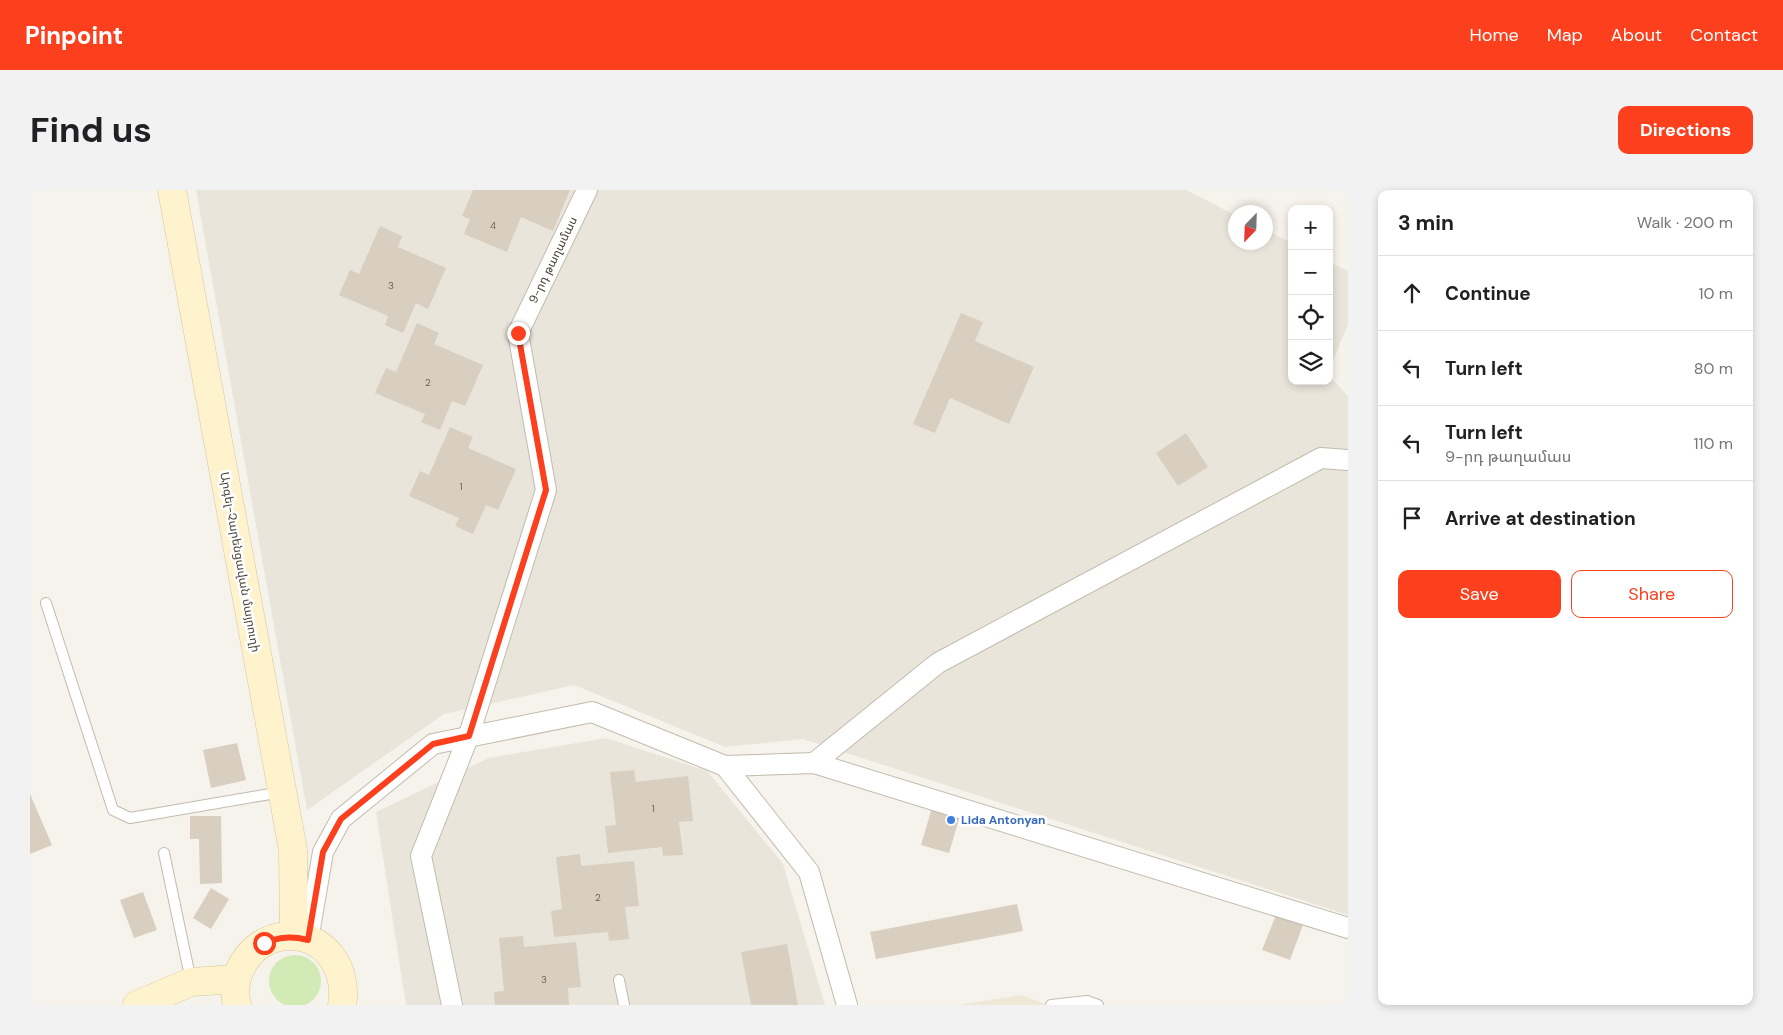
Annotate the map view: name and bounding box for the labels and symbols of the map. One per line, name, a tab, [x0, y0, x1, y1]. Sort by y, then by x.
north arrow	[1228, 205, 1273, 250]
street label: 9-րդ թաղամաս	[525, 214, 581, 306]
house number: 4	[490, 219, 496, 232]
house number: 3	[388, 279, 394, 292]
route end	[507, 322, 530, 345]
house number: 2	[425, 376, 431, 389]
street label: Արգել-Չարենցավան մայրուղի	[216, 471, 264, 653]
house number: 1	[459, 480, 463, 493]
house number: 1	[651, 802, 655, 815]
place label: Lida Antonyan	[961, 812, 1045, 828]
marker: Lida Antonyan	[945, 814, 957, 826]
house number: 2	[595, 891, 601, 904]
route start	[253, 932, 276, 955]
house number: 3	[541, 973, 547, 986]

